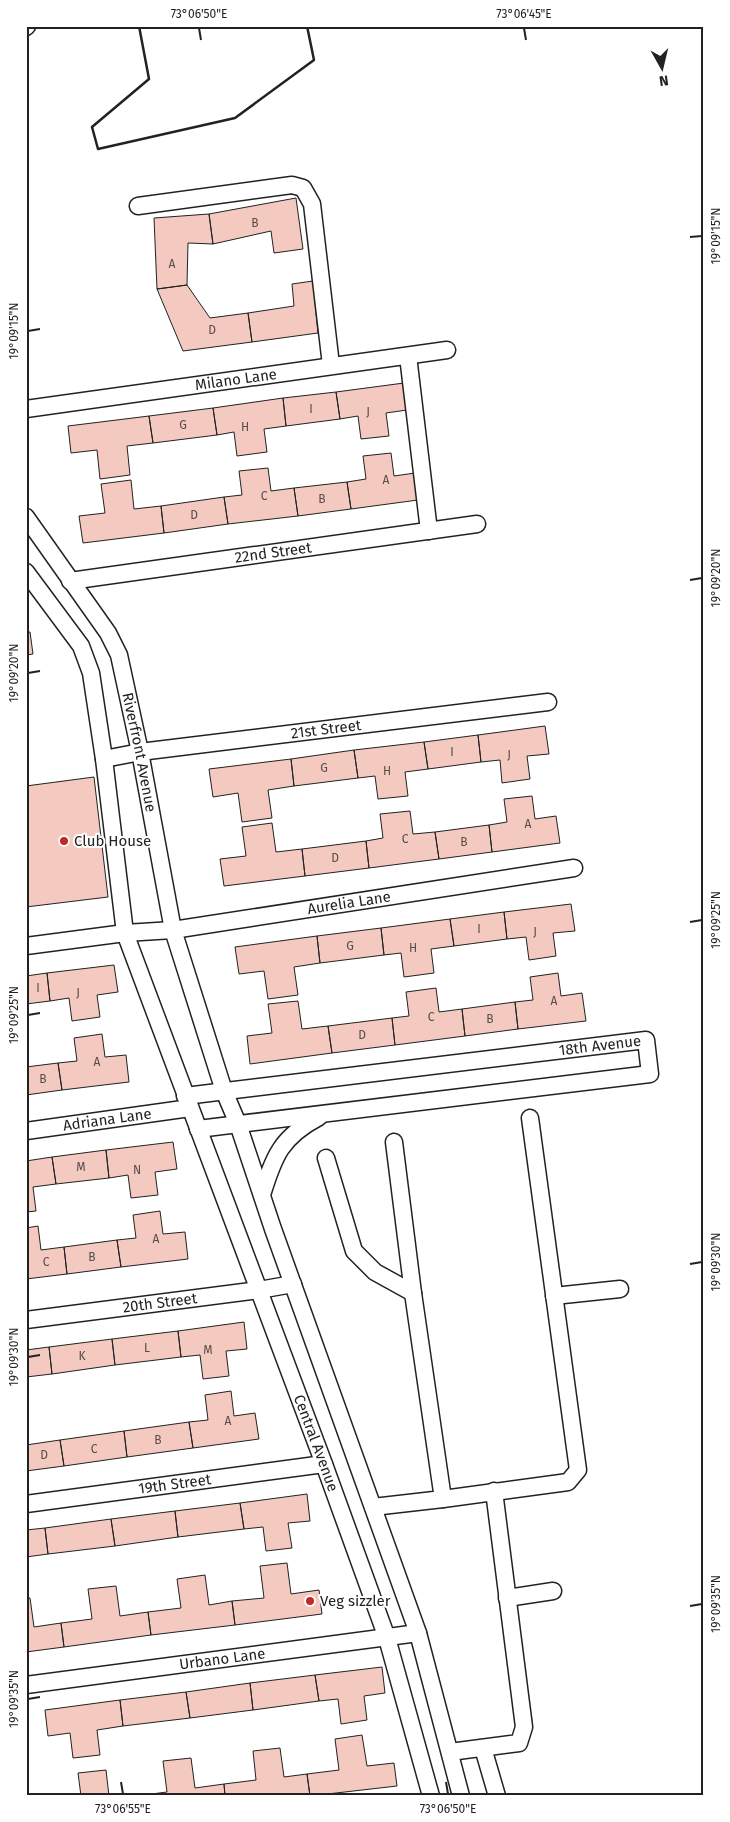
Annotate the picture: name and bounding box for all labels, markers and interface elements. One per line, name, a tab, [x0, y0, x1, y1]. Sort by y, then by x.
text: 73°06'50"E	[171, 7, 227, 21]
text: 73°06'45"E	[496, 7, 552, 21]
north arrow	[638, 42, 688, 92]
text: N	[658, 71, 670, 89]
text: 19°09'15"N	[709, 207, 723, 265]
house number: B	[251, 216, 259, 230]
house number: A	[169, 257, 176, 271]
text: 19°09'15"N	[7, 302, 21, 360]
house number: D	[208, 323, 216, 337]
street label: Milano Lane	[194, 365, 278, 394]
house number: I	[309, 402, 313, 416]
house number: J	[366, 405, 370, 419]
house number: G	[179, 418, 187, 432]
house number: H	[241, 420, 249, 434]
house number: A	[383, 473, 390, 487]
house number: C	[261, 489, 268, 503]
house number: B	[318, 492, 326, 506]
house number: D	[190, 508, 198, 522]
street label: 22nd Street	[233, 538, 313, 567]
text: 19°09'20"N	[709, 549, 723, 607]
text: 19°09'20"N	[7, 644, 21, 702]
street label: Riverfront Avenue	[118, 691, 160, 814]
street label: 21st Street	[290, 716, 363, 742]
house number: I	[450, 745, 454, 759]
house number: J	[507, 748, 511, 762]
house number: G	[320, 761, 328, 775]
house number: H	[383, 764, 391, 778]
house number: A	[525, 817, 532, 831]
place label: Club House	[74, 832, 151, 850]
house number: C	[402, 832, 409, 846]
marker: Club House	[58, 835, 70, 847]
house number: B	[460, 835, 468, 849]
house number: D	[331, 851, 339, 865]
street label: Aurelia Lane	[306, 887, 392, 918]
text: 19°09'25"N	[709, 891, 723, 949]
house number: I	[477, 922, 481, 936]
house number: J	[533, 925, 537, 939]
house number: G	[346, 939, 354, 953]
house number: H	[409, 941, 417, 955]
house number: I	[36, 981, 40, 995]
text: 19°09'25"N	[7, 986, 21, 1044]
house number: J	[76, 986, 80, 1000]
house number: A	[551, 994, 558, 1008]
house number: C	[428, 1010, 435, 1024]
house number: B	[486, 1012, 494, 1026]
house number: D	[358, 1028, 366, 1042]
street label: 18th Avenue	[558, 1032, 642, 1060]
house number: A	[94, 1055, 101, 1069]
house number: B	[39, 1072, 47, 1086]
street label: Adriana Lane	[62, 1105, 153, 1135]
house number: M	[76, 1160, 86, 1174]
house number: N	[133, 1163, 141, 1177]
house number: A	[153, 1232, 160, 1246]
text: 19°09'30"N	[709, 1233, 723, 1291]
house number: B	[88, 1250, 96, 1264]
house number: C	[43, 1255, 50, 1269]
street label: 20th Street	[122, 1289, 199, 1316]
text: 19°09'30"N	[7, 1328, 21, 1386]
house number: L	[144, 1341, 150, 1355]
house number: M	[203, 1343, 213, 1357]
house number: K	[78, 1349, 86, 1363]
street label: Central Avenue	[290, 1392, 342, 1494]
house number: A	[225, 1414, 232, 1428]
house number: B	[154, 1433, 162, 1447]
house number: C	[91, 1442, 98, 1456]
house number: D	[40, 1448, 48, 1462]
street label: 19th Street	[137, 1470, 213, 1498]
text: 19°09'35"N	[709, 1575, 723, 1633]
place label: Veg sizzler	[320, 1592, 391, 1610]
marker: Veg sizzler	[304, 1595, 316, 1607]
street label: Urbano Lane	[178, 1644, 266, 1674]
text: 19°09'35"N	[7, 1670, 21, 1728]
text: 73°06'55"E	[95, 1802, 151, 1816]
text: 73°06'50"E	[420, 1802, 476, 1816]

